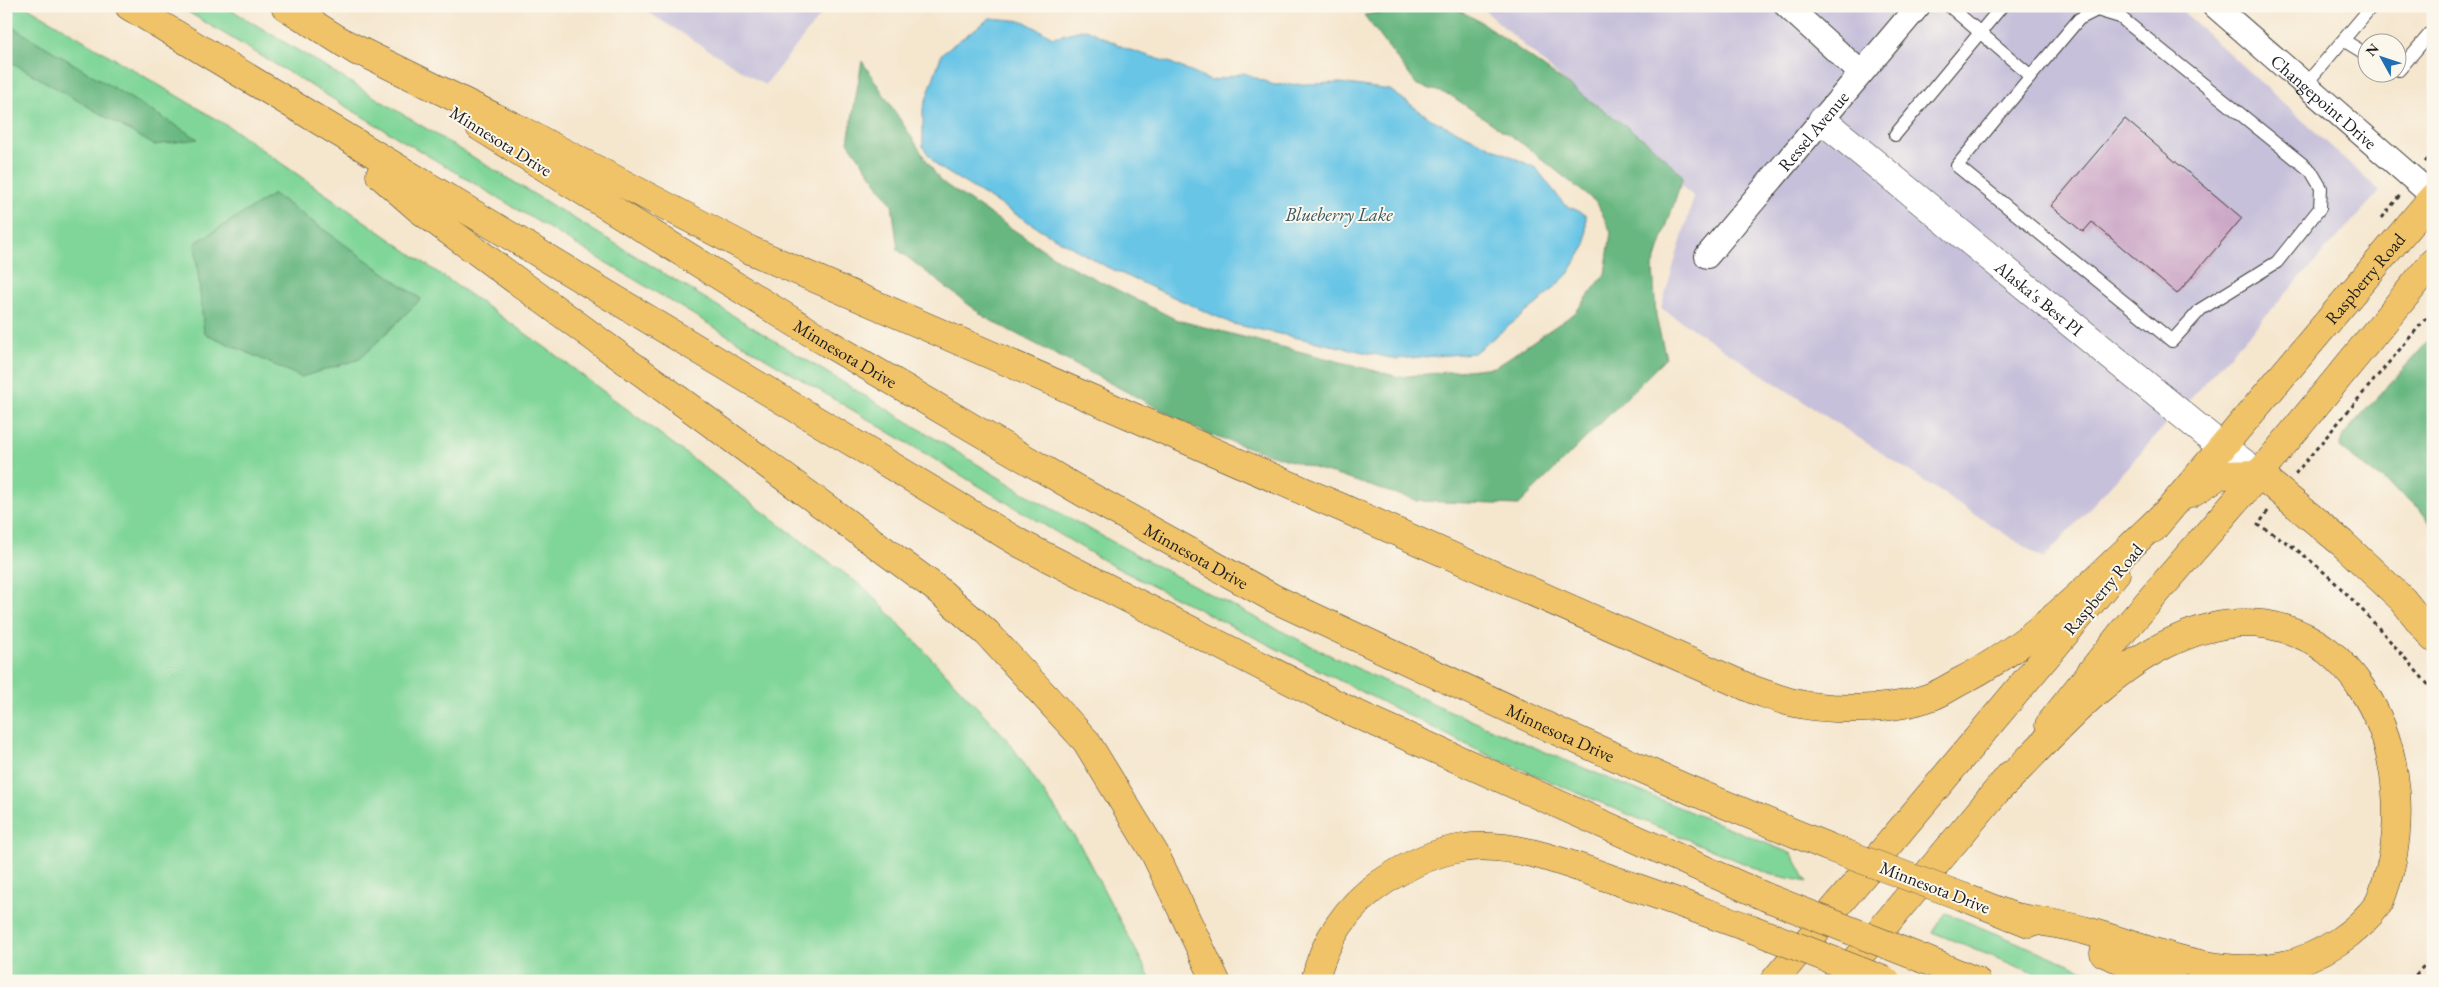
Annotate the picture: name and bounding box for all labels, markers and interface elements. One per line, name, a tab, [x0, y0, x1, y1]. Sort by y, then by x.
north arrow	[2356, 32, 2406, 82]
text: N	[2362, 39, 2383, 60]
street label: Changepoint Drive	[2266, 49, 2382, 154]
street label: Ressel Avenue	[1772, 86, 1853, 176]
street label: Minnesota Drive	[446, 100, 556, 182]
water label: Blueberry Lake	[1284, 202, 1393, 227]
street label: Raspberry Road	[2319, 227, 2410, 329]
street label: Alaska's Best PI	[1990, 254, 2088, 341]
street label: Minnesota Drive	[790, 313, 902, 393]
street label: Minnesota Drive	[1140, 517, 1253, 594]
street label: Raspberry Road	[2058, 538, 2149, 640]
street label: Minnesota Drive	[1503, 698, 1618, 767]
street label: Minnesota Drive	[1877, 855, 1993, 919]

